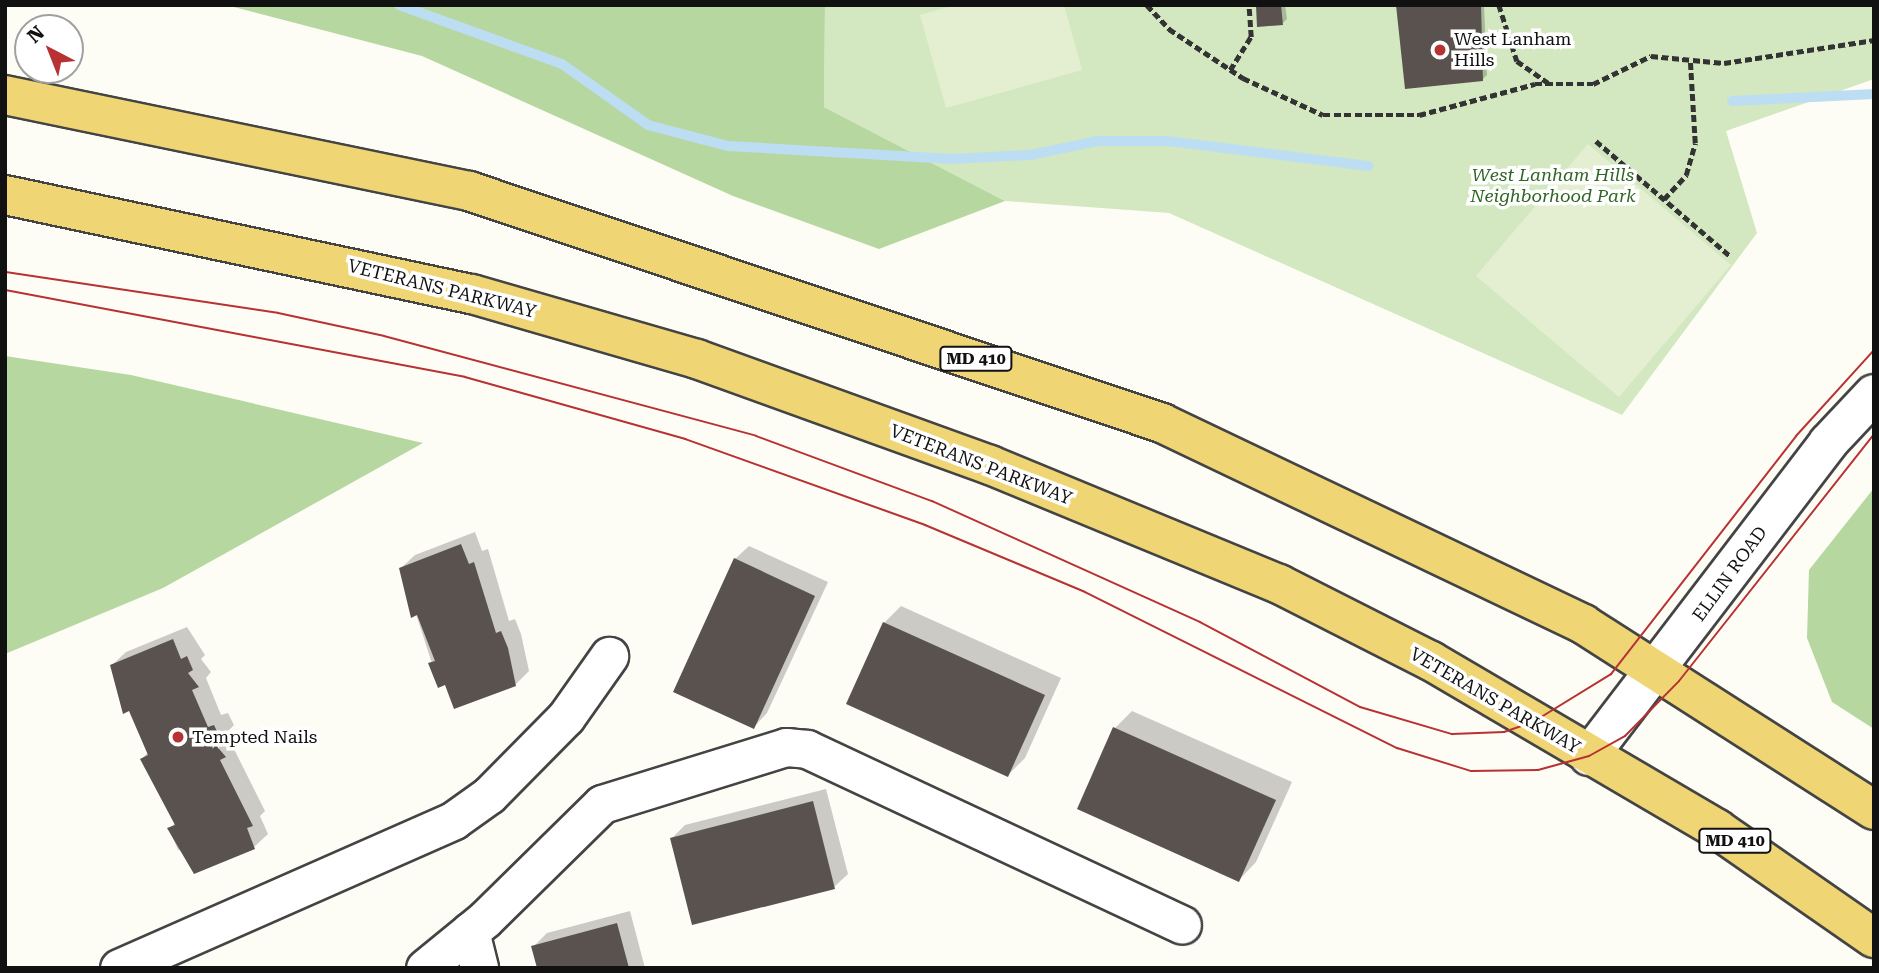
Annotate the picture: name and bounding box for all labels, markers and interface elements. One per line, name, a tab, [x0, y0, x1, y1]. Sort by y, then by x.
north arrow	[14, 14, 84, 84]
text: N	[23, 21, 49, 48]
place label: West Lanham Hills	[1454, 29, 1571, 72]
marker: West Lanham Hills	[1432, 42, 1448, 58]
park label: West Lanham Hills Neighborhood Park	[1470, 165, 1636, 208]
street label: VETERANS PARKWAY	[346, 255, 538, 323]
road number: MD 410	[939, 346, 1013, 372]
street label: VETERANS PARKWAY	[887, 420, 1075, 510]
street label: ELLIN ROAD	[1688, 522, 1772, 626]
street label: VETERANS PARKWAY	[1406, 643, 1584, 759]
place label: Tempted Nails	[192, 726, 317, 748]
marker: Tempted Nails	[170, 729, 186, 745]
road number: MD 410	[1698, 828, 1772, 854]

